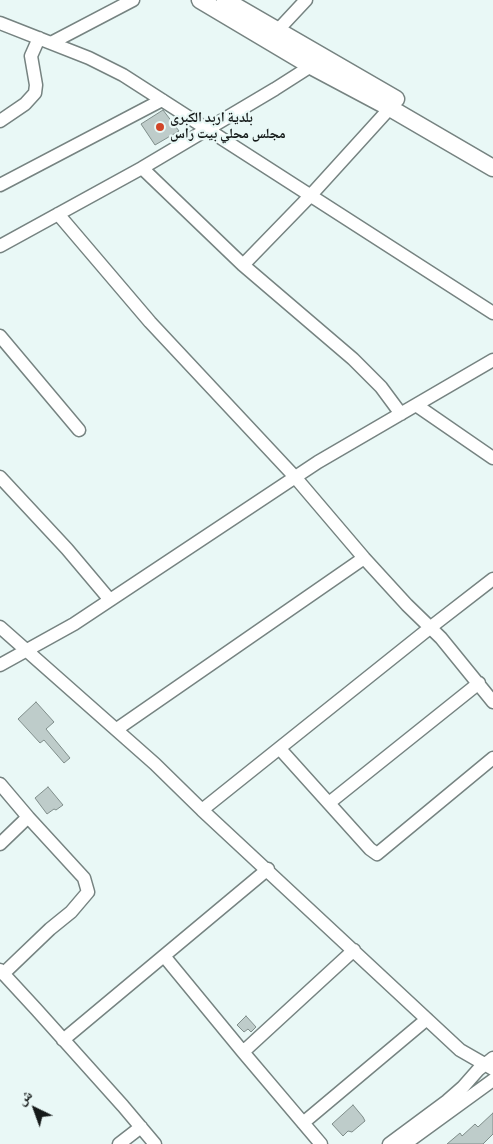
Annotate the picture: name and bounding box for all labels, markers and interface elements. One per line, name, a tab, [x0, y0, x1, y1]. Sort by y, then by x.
place label: بلدية اربد الكبرى مجلس محلي بيت راس	[170, 111, 286, 144]
marker: بلدية اربد الكبرى مجلس محلي بيت راس	[154, 121, 166, 133]
north arrow	[10, 1084, 60, 1134]
text: ش	[13, 1085, 37, 1110]

